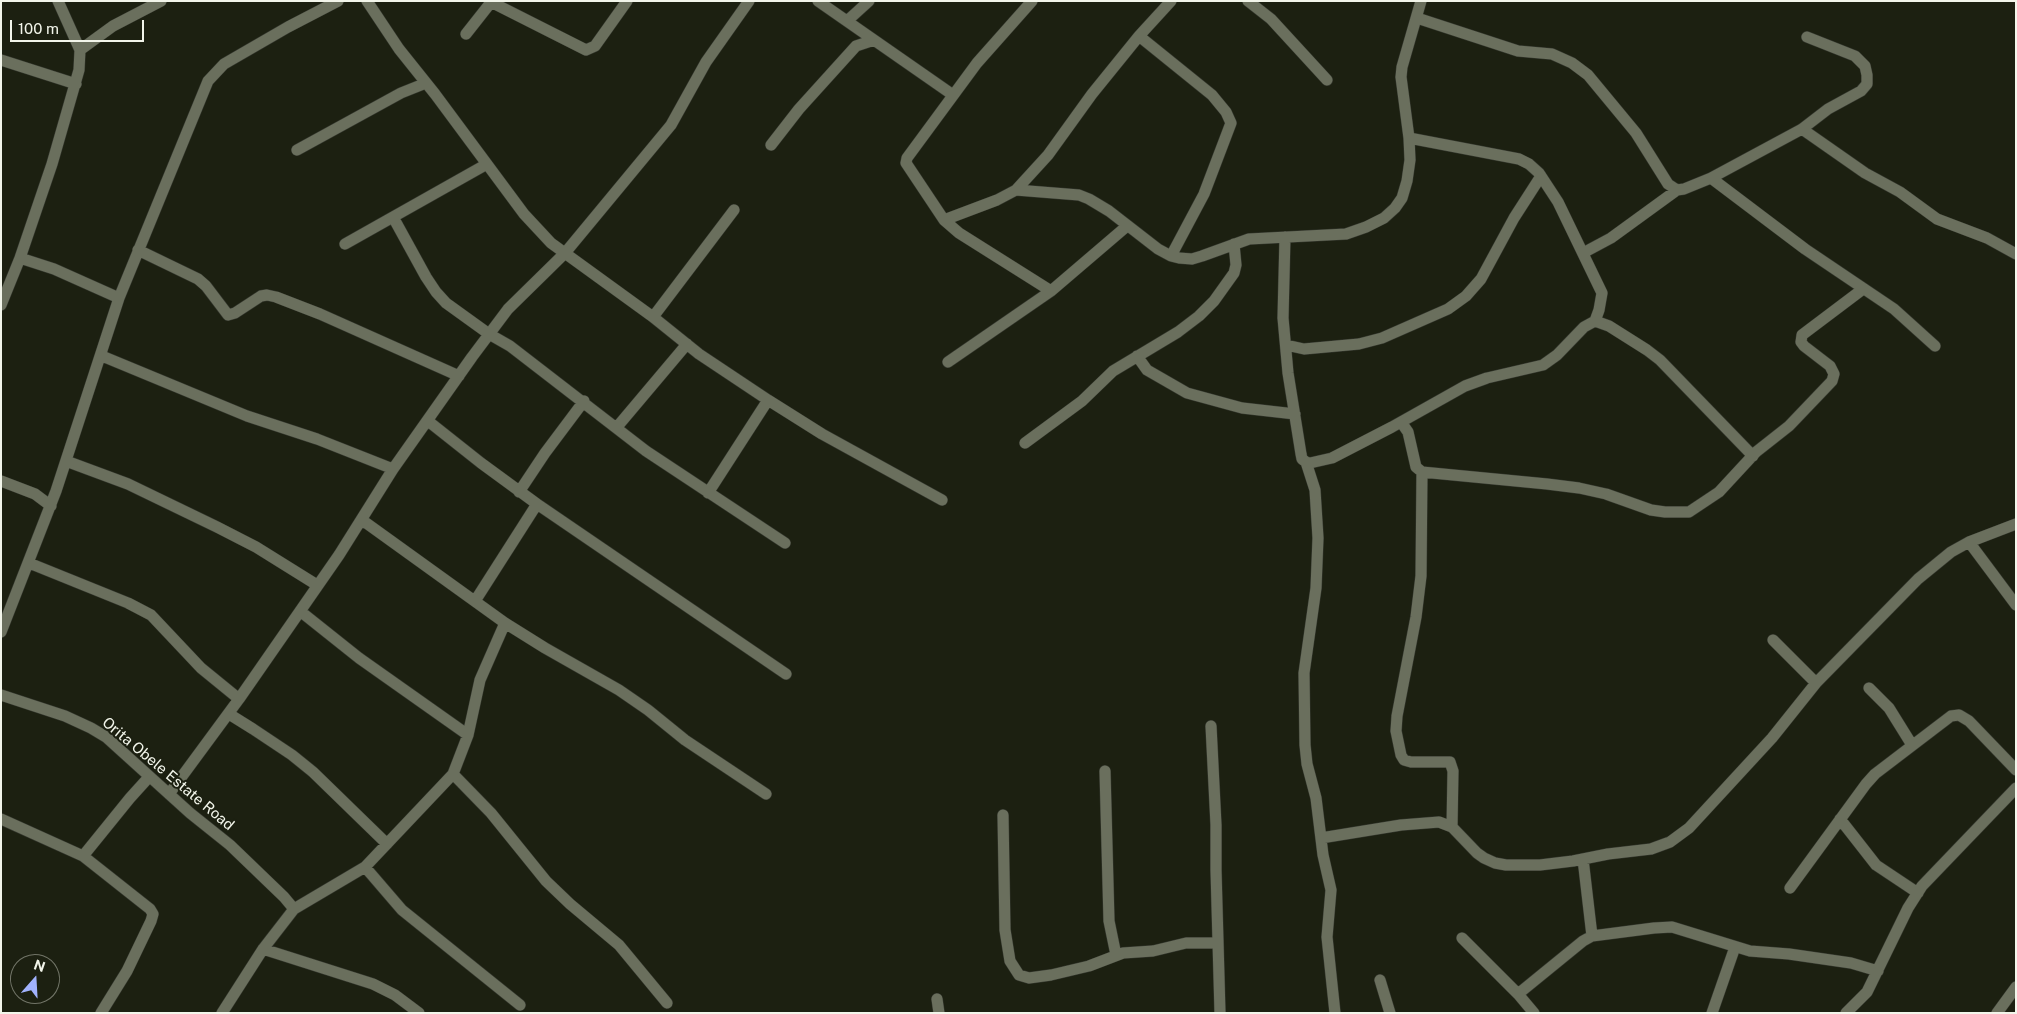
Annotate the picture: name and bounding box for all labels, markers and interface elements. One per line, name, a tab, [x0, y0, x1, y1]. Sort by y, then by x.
scale bar	[12, 10, 146, 42]
text: 100 m	[18, 20, 59, 37]
street label: Orita Obele Estate Road	[98, 714, 238, 834]
north arrow	[10, 954, 60, 1004]
text: N	[32, 956, 47, 975]

